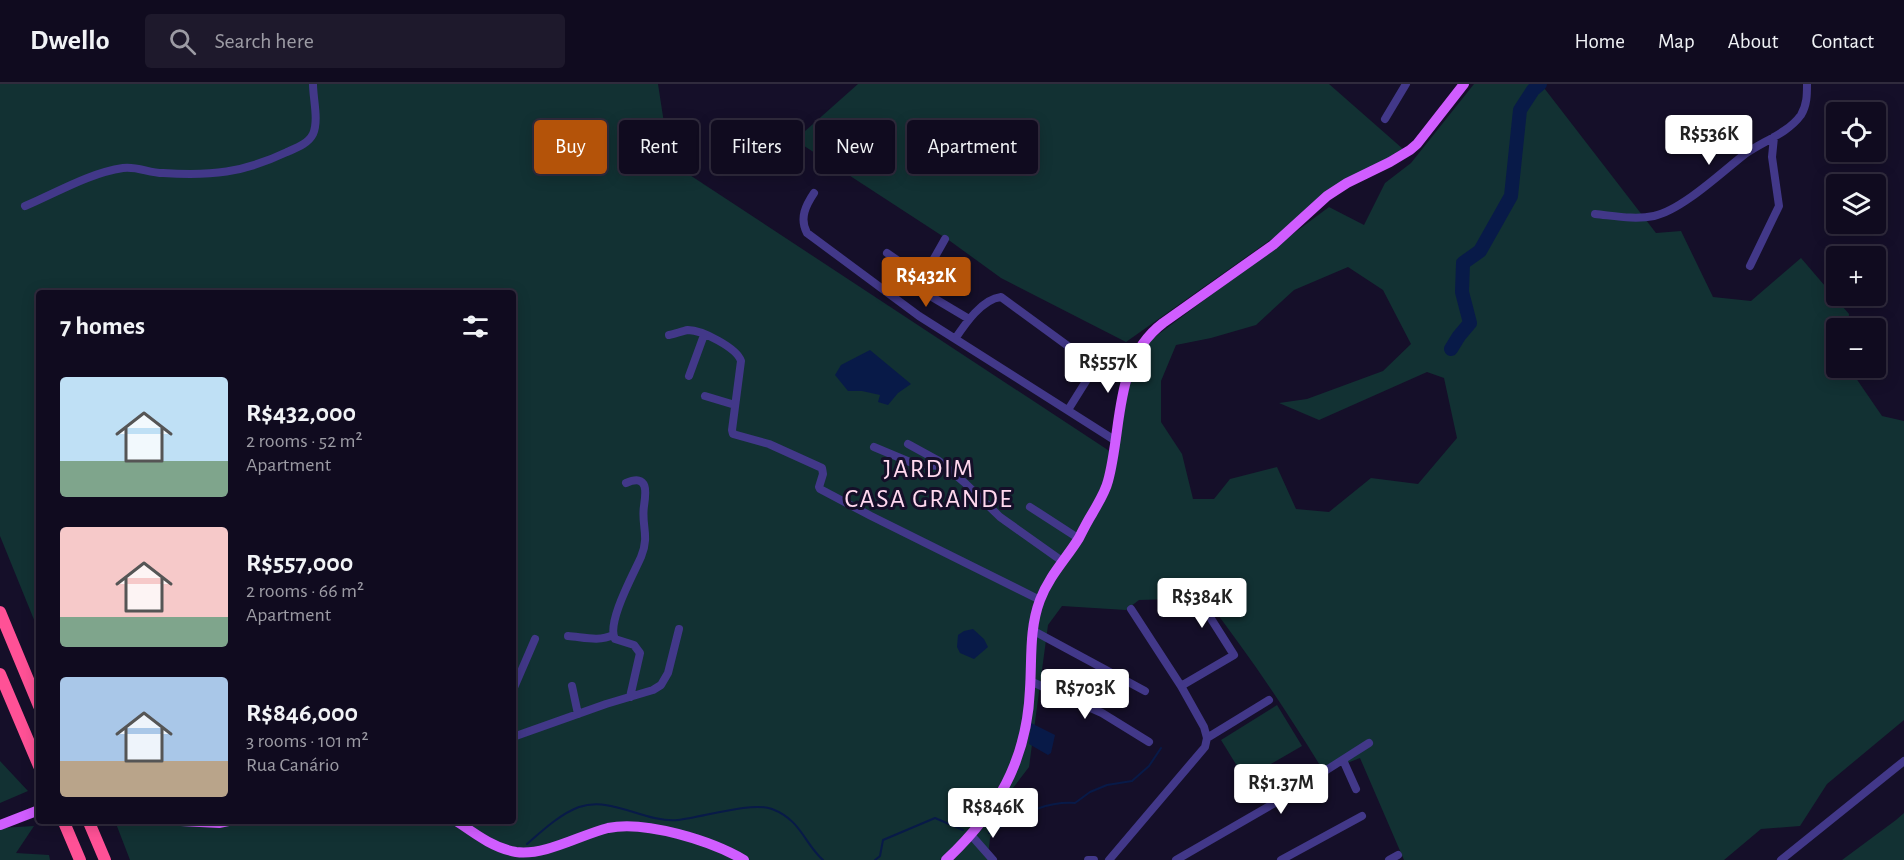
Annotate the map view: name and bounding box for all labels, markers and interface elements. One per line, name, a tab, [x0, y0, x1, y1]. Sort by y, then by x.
search box	[145, 14, 565, 68]
icon: search	[166, 25, 199, 58]
text: Dwello	[30, 27, 109, 55]
text: Search here	[214, 30, 314, 52]
text: Home	[1574, 31, 1625, 52]
text: Map	[1658, 31, 1695, 52]
text: About	[1728, 31, 1778, 52]
text: Contact	[1811, 31, 1874, 52]
map controls	[1826, 102, 1886, 378]
button: locate	[1826, 102, 1886, 162]
pin: R$536K	[1660, 115, 1758, 166]
chip: Buy	[534, 120, 607, 174]
chip: Rent	[619, 120, 699, 174]
chip: Filters	[711, 120, 803, 174]
chip: New	[815, 120, 895, 174]
chip: Apartment	[907, 120, 1038, 174]
text: R$536K	[1679, 124, 1739, 144]
button: layers	[1826, 174, 1886, 234]
button: +	[1826, 246, 1886, 306]
pin: R$432K	[877, 257, 975, 308]
text: R$432K	[896, 266, 956, 286]
icon: filters	[459, 310, 492, 343]
text: 7 homes	[60, 313, 145, 339]
button: −	[1826, 318, 1886, 378]
pin: R$557K	[1059, 343, 1157, 394]
text: R$557K	[1079, 352, 1137, 372]
text: R$432,000	[246, 400, 356, 426]
icon: home	[108, 401, 180, 473]
text: 2 rooms · 52 m²	[246, 431, 363, 451]
text: Apartment	[246, 455, 331, 475]
district label: JARDIM CASA GRANDE	[845, 456, 1013, 512]
text: R$557,000	[246, 550, 353, 576]
icon: home	[108, 551, 180, 623]
pin: R$384K	[1153, 578, 1251, 629]
text: 2 rooms · 66 m²	[246, 581, 364, 601]
text: R$384K	[1171, 587, 1233, 607]
text: Apartment	[246, 605, 331, 625]
pin: R$703K	[1036, 669, 1134, 720]
text: R$703K	[1055, 678, 1115, 698]
text: R$846,000	[246, 700, 358, 726]
icon: home	[108, 701, 180, 773]
text: 3 rooms · 101 m²	[246, 731, 369, 751]
text: Rua Canário	[246, 755, 339, 775]
pin: R$1.37M	[1226, 764, 1336, 815]
text: R$1.37M	[1248, 773, 1314, 793]
pin: R$846K	[944, 788, 1042, 839]
text: R$846K	[962, 797, 1024, 817]

